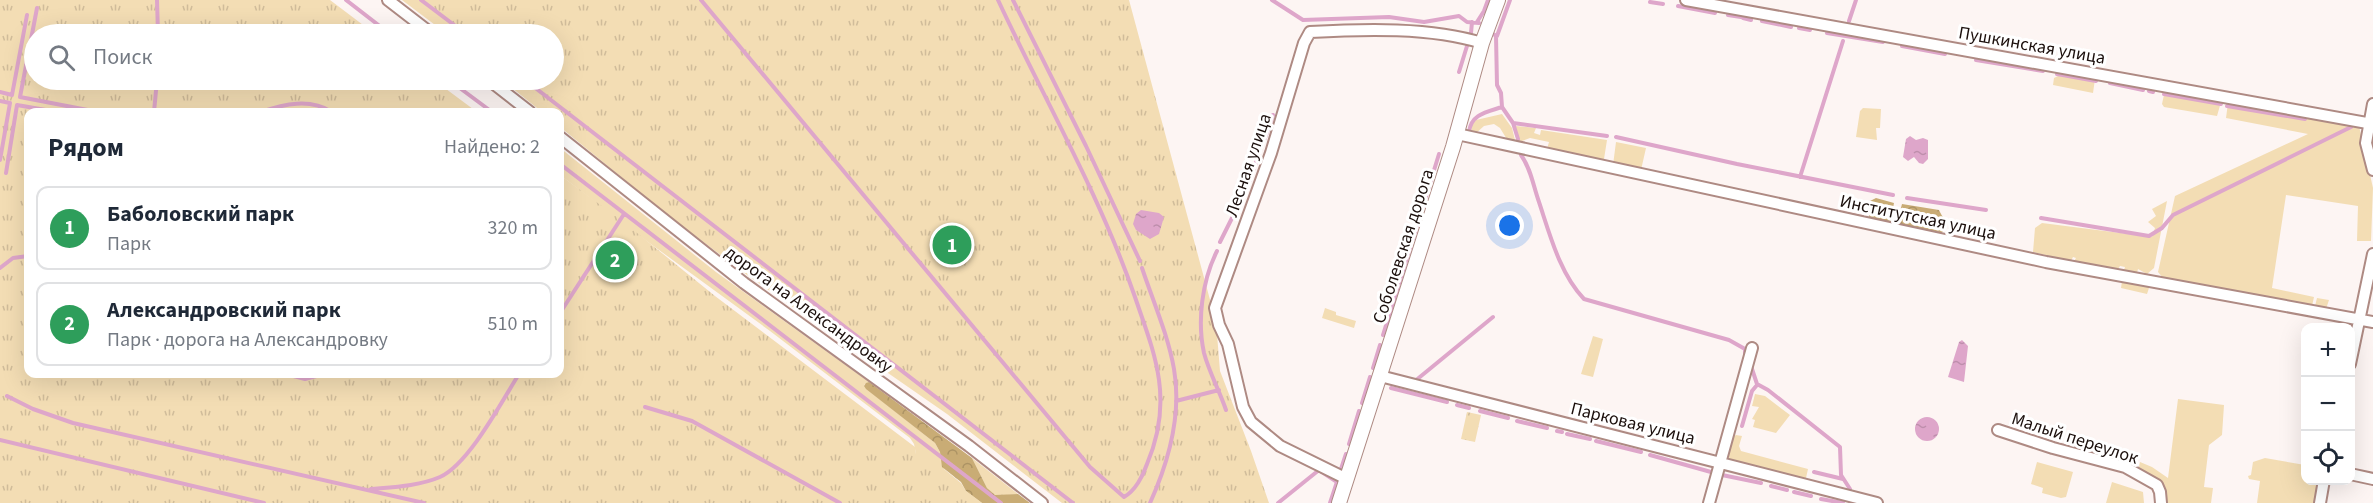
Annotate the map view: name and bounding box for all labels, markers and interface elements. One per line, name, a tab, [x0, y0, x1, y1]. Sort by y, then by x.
street label: Пушкинская улица	[1956, 20, 2107, 71]
search box	[24, 24, 564, 90]
icon: search	[45, 41, 78, 74]
text: Поиск	[93, 41, 152, 73]
street label: Лесная улица	[1219, 110, 1278, 220]
text: Рядом	[48, 129, 124, 166]
text: Найдено: 2	[444, 133, 540, 161]
street label: Соболевская дорога	[1367, 166, 1440, 327]
street label: Институтская улица	[1837, 189, 1998, 246]
text: Баболовский парк	[107, 198, 294, 230]
your location	[1495, 211, 1524, 240]
text: 1	[64, 214, 75, 242]
text: 320 m	[488, 214, 538, 242]
pin: 1	[932, 222, 972, 268]
text: Парк	[107, 230, 151, 258]
pin: 2	[596, 238, 634, 282]
street label: дорога на Александровку	[720, 240, 898, 379]
text: Александровский парк	[107, 294, 341, 326]
text: 2	[64, 310, 75, 338]
text: 510 m	[488, 310, 538, 338]
map controls	[2301, 323, 2355, 485]
button: +	[2301, 323, 2355, 377]
text: Парк · дорога на Александровку	[107, 326, 388, 354]
button: −	[2301, 377, 2355, 431]
street label: Парковая улица	[1568, 396, 1698, 451]
street label: Малый переулок	[2008, 406, 2142, 471]
button: locate	[2301, 431, 2355, 485]

